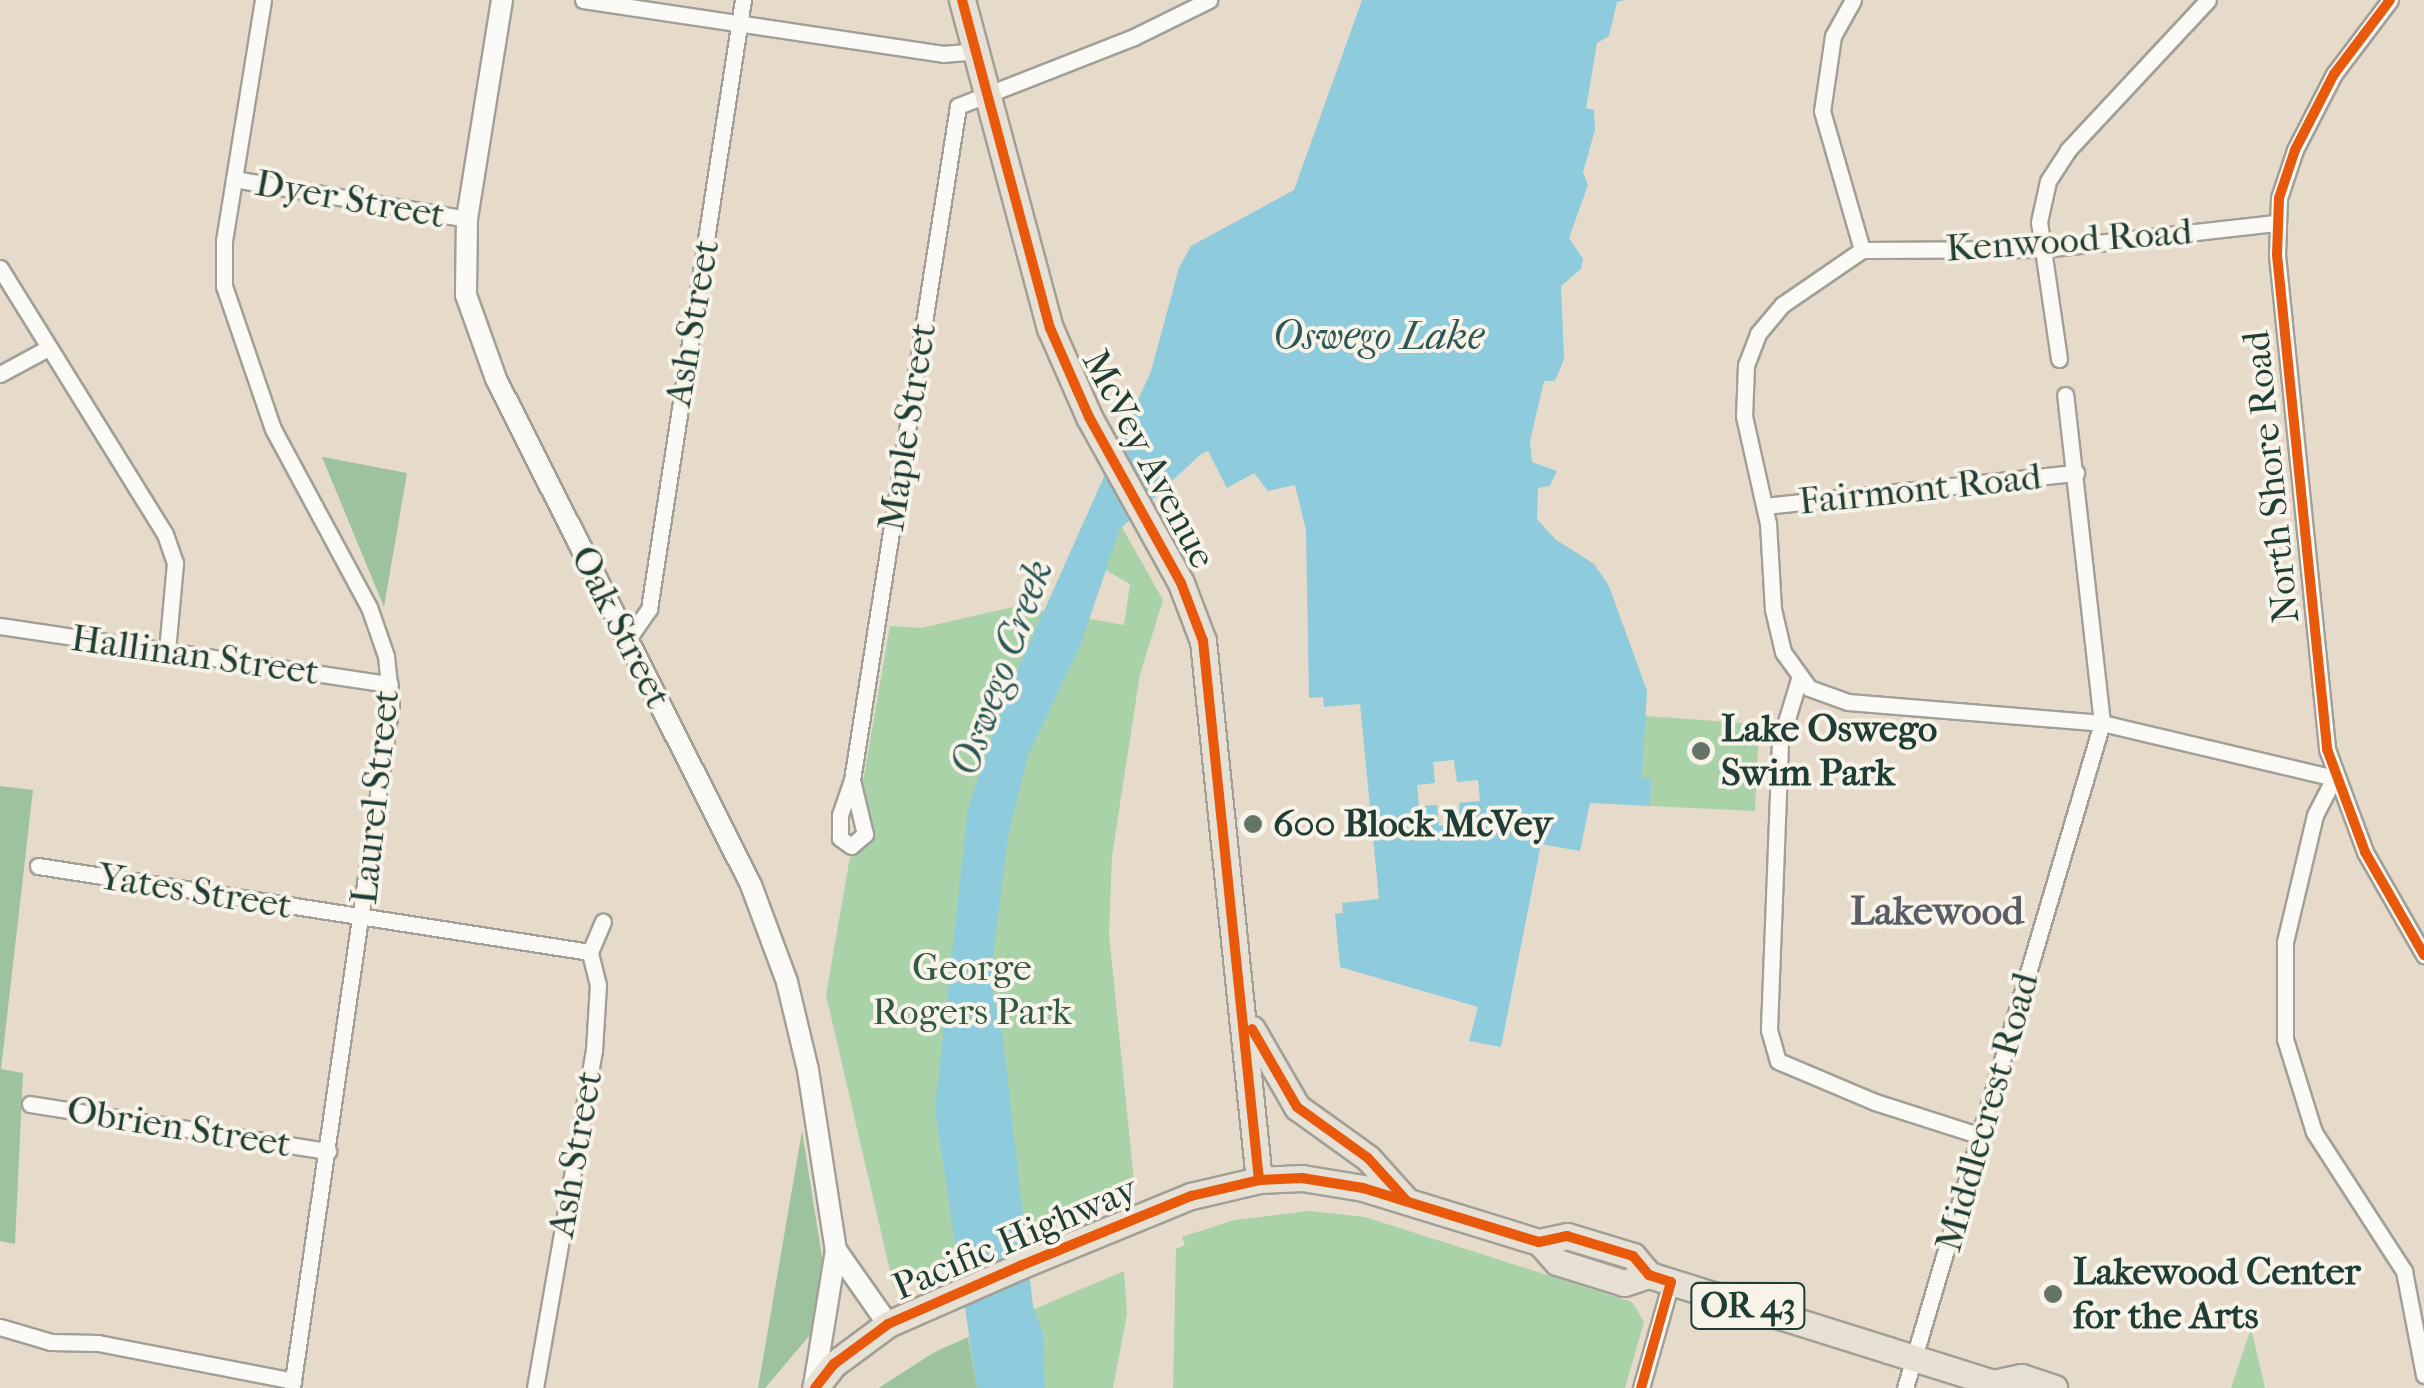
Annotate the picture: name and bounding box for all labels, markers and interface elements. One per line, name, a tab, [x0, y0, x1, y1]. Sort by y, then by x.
street label: Dyer Street	[252, 160, 448, 238]
street label: Kenwood Road	[1944, 209, 2194, 271]
street label: Ash Street	[655, 236, 729, 410]
water label: Oswego Lake	[1272, 312, 1484, 360]
street label: Maple Street	[868, 320, 946, 534]
street label: North Shore Road	[2233, 329, 2309, 625]
street label: McVey Avenue	[1072, 342, 1226, 576]
street label: Fairmont Road	[1796, 454, 2044, 524]
street label: Oak Street	[561, 538, 681, 716]
water label: Oswego Creek	[941, 553, 1063, 783]
street label: Hallinan Street	[68, 615, 322, 695]
street label: Laurel Street	[341, 687, 409, 907]
place label: Lake Oswego Swim Park	[1721, 706, 1937, 796]
marker: Lake Oswego Swim Park	[1690, 740, 1712, 762]
place label: 600 Block McVey	[1273, 801, 1552, 847]
marker: 600 Block McVey	[1242, 813, 1264, 835]
street label: Yates Street	[95, 853, 295, 929]
district label: Lakewood	[1850, 887, 2024, 935]
park label: George Rogers Park	[872, 945, 1072, 1034]
street label: Middlecrest Road	[1925, 967, 2049, 1257]
street label: Ash Street	[538, 1067, 612, 1241]
street label: Obrien Street	[64, 1087, 294, 1167]
street label: Pacific Highway	[886, 1166, 1144, 1310]
place label: Lakewood Center for the Arts	[2073, 1249, 2361, 1338]
road number: OR 43	[1688, 1276, 1808, 1336]
marker: Lakewood Center for the Arts	[2042, 1283, 2064, 1305]

